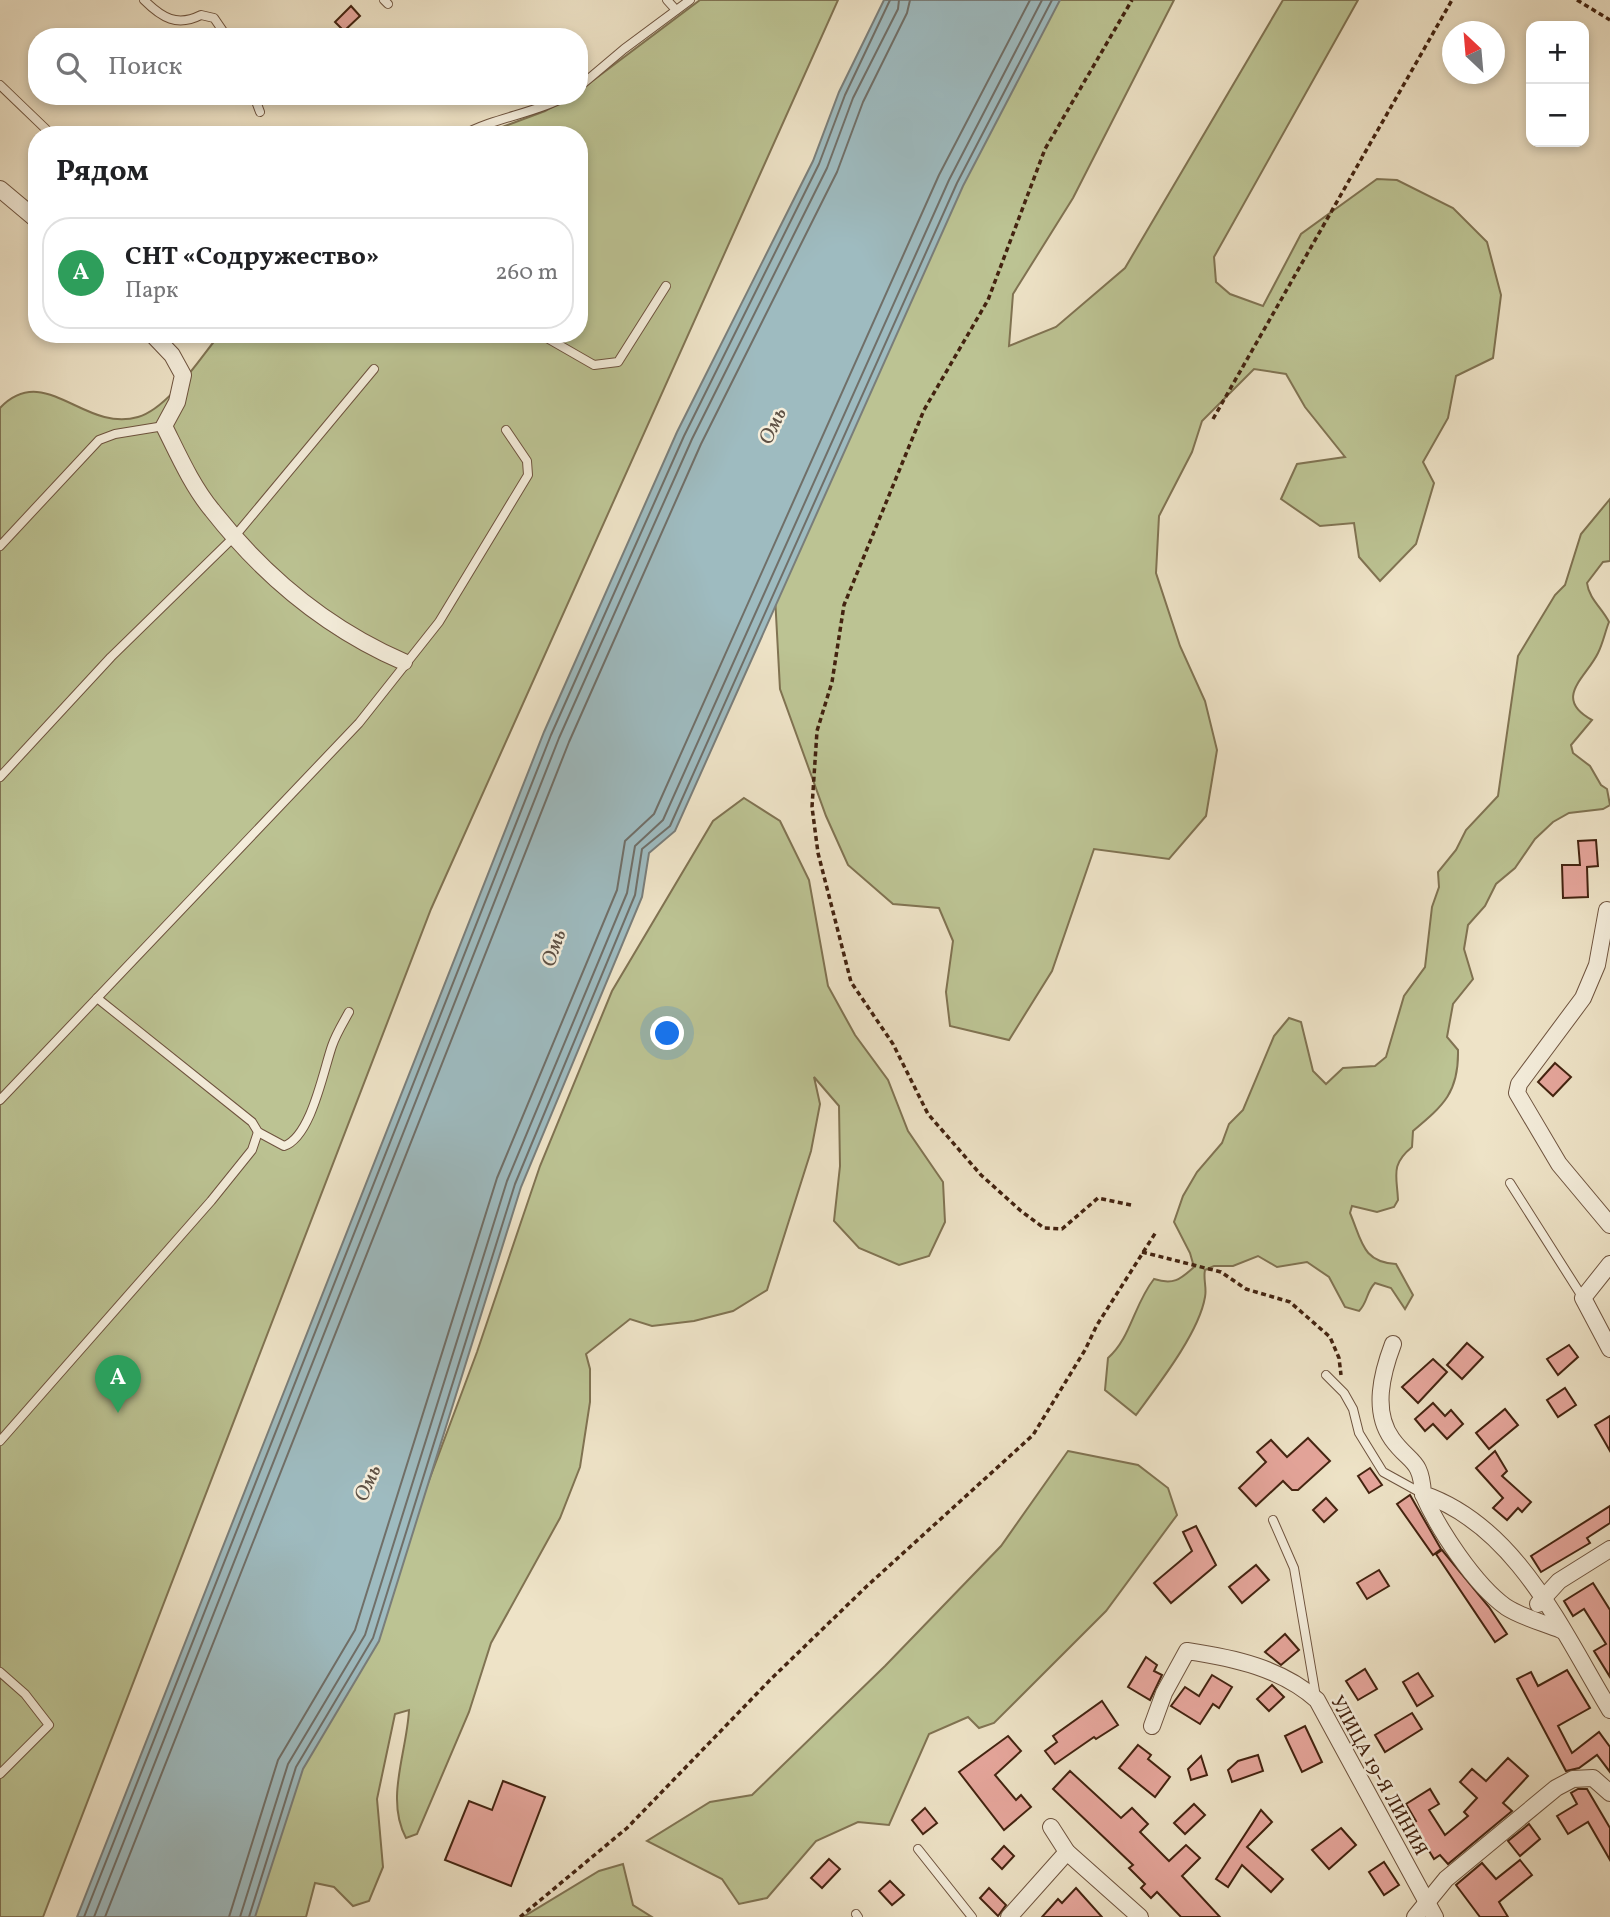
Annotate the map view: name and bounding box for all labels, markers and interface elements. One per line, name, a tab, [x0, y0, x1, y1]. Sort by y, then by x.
north arrow	[1442, 21, 1505, 84]
map controls	[1526, 21, 1589, 147]
button: +	[1526, 21, 1589, 84]
search box	[28, 28, 588, 105]
icon: search	[52, 48, 90, 86]
text: Поиск	[108, 49, 182, 85]
button: −	[1526, 84, 1589, 147]
text: Рядом	[56, 151, 149, 193]
text: СНТ «Содружество»	[125, 239, 379, 275]
text: A	[73, 257, 89, 289]
text: 260 m	[495, 257, 558, 289]
text: Парк	[125, 275, 178, 307]
water label: Омь	[752, 403, 795, 450]
water label: Омь	[535, 926, 574, 971]
your location	[650, 1016, 684, 1050]
pin: A	[95, 1355, 141, 1413]
water label: Омь	[347, 1460, 389, 1507]
street label: УЛИЦА 19-Я ЛИНИЯ	[1323, 1691, 1433, 1861]

